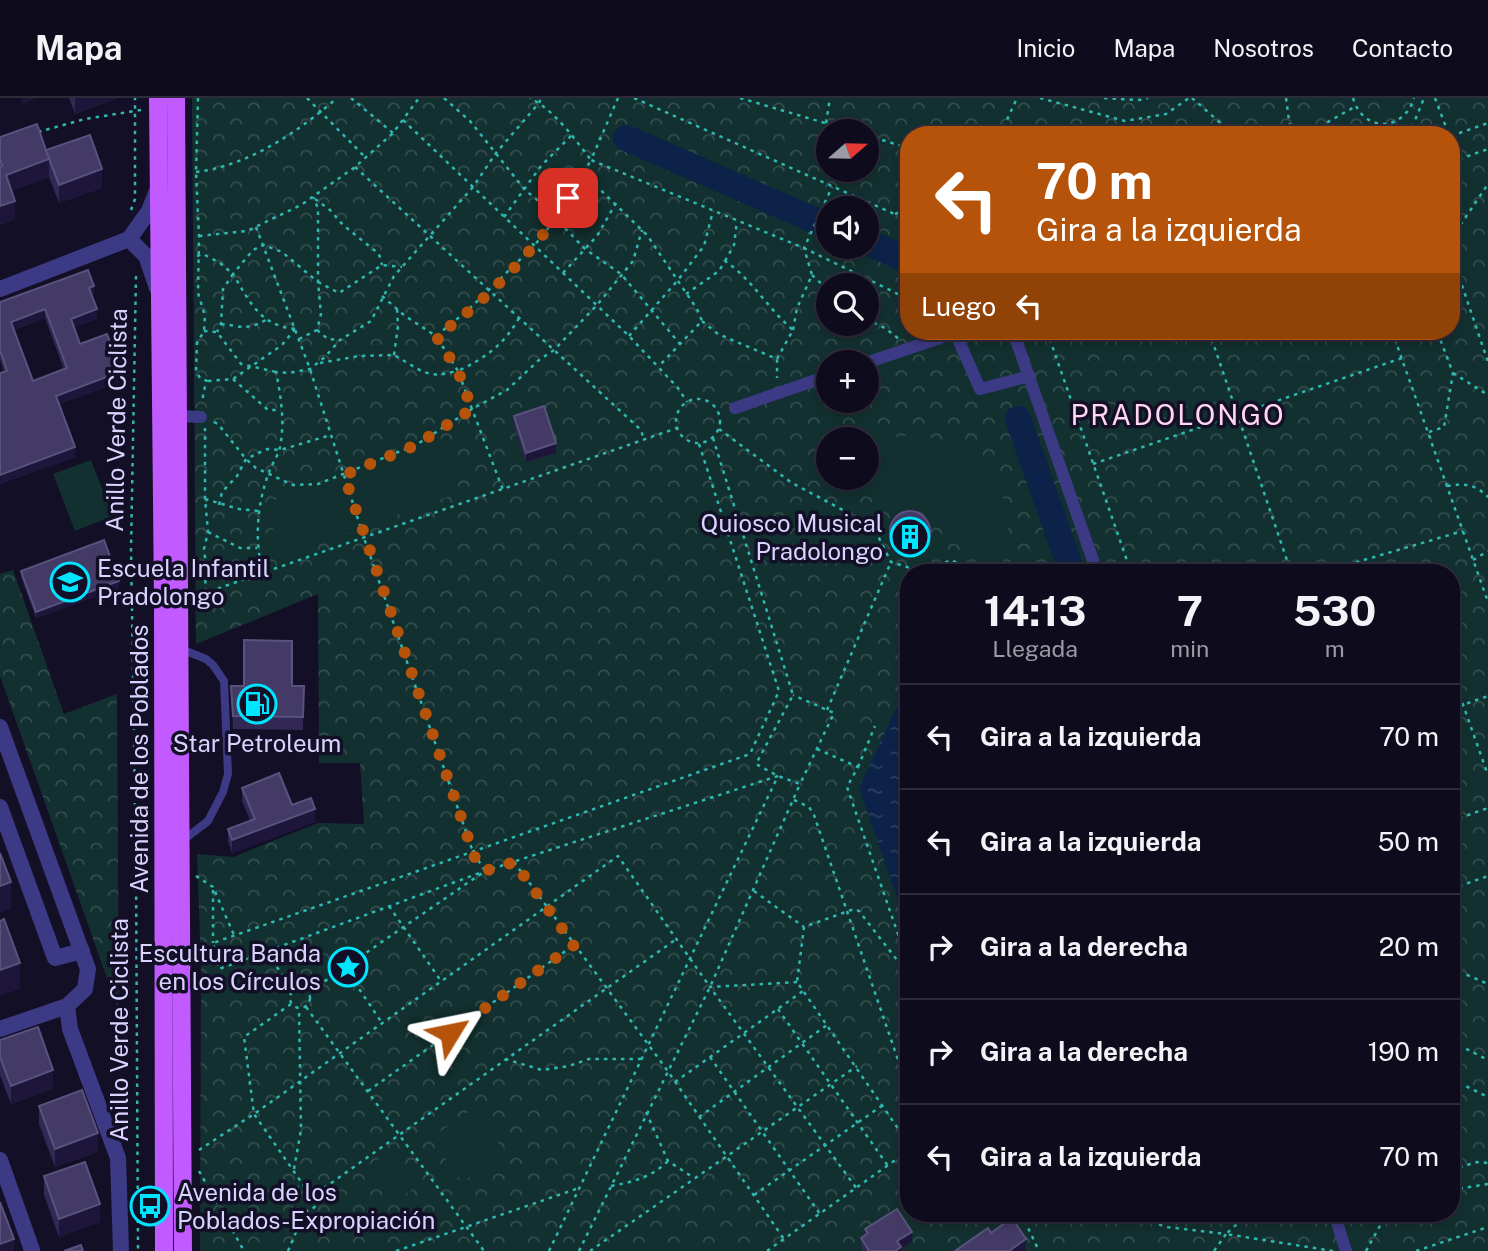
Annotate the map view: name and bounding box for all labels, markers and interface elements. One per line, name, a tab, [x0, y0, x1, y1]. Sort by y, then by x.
text: Mapa	[35, 29, 123, 67]
text: Inicio	[1016, 34, 1075, 62]
text: Mapa	[1113, 34, 1175, 62]
text: Nosotros	[1213, 34, 1314, 62]
text: Contacto	[1352, 34, 1453, 62]
north arrow	[816, 119, 878, 182]
map controls	[816, 119, 879, 490]
text: 70 m	[1036, 152, 1153, 210]
icon: left	[921, 154, 1012, 245]
pin	[538, 168, 598, 228]
icon: arrive	[549, 179, 587, 217]
button: sound	[816, 196, 879, 259]
text: Gira a la izquierda	[1036, 211, 1302, 248]
button: search	[816, 273, 879, 336]
icon: left	[1010, 287, 1048, 325]
text: Luego	[921, 291, 996, 322]
street label: Anillo Verde Ciclista	[100, 308, 132, 532]
button: +	[816, 350, 879, 413]
district label: PRADOLONGO	[1070, 398, 1286, 431]
button: −	[816, 427, 879, 490]
place label: Quiosco Musical Pradolongo	[700, 509, 883, 565]
building icon: Quiosco Musical Pradolongo	[889, 516, 931, 558]
place label: Escuela Infantil Pradolongo	[97, 554, 270, 610]
school or university icon: Escuela Infantil Pradolongo	[49, 561, 91, 603]
text: 14:13	[984, 586, 1087, 635]
text: 7	[1177, 586, 1203, 635]
text: 530	[1293, 586, 1376, 635]
street label: Avenida de los Poblados	[125, 625, 153, 893]
text: Llegada	[992, 635, 1078, 662]
text: min	[1170, 635, 1209, 662]
text: m	[1325, 635, 1345, 662]
fuel station icon: Star Petroleum	[236, 683, 278, 725]
icon: left	[921, 718, 959, 756]
text: Gira a la izquierda	[980, 721, 1202, 752]
text: 70 m	[1379, 721, 1439, 752]
place label: Star Petroleum	[173, 729, 341, 757]
icon: left	[921, 823, 959, 861]
text: Gira a la izquierda	[980, 826, 1202, 857]
text: 50 m	[1378, 826, 1439, 857]
street label: Anillo Verde Ciclista	[105, 918, 133, 1142]
icon: right	[921, 928, 959, 966]
text: Gira a la derecha	[980, 931, 1188, 962]
text: 20 m	[1379, 931, 1439, 962]
place label: Escultura Banda en los Círculos	[139, 939, 321, 995]
place icon: Escultura Banda en los Círculos	[327, 946, 369, 988]
position arrow	[413, 996, 487, 1070]
icon: right	[921, 1033, 959, 1071]
text: Gira a la derecha	[980, 1036, 1188, 1067]
text: 190 m	[1368, 1036, 1439, 1067]
icon: left	[921, 1138, 959, 1176]
text: Gira a la izquierda	[980, 1141, 1202, 1172]
text: 70 m	[1379, 1141, 1439, 1172]
place label: Avenida de los Poblados-Expropiación	[177, 1178, 435, 1234]
bus stop icon: Avenida de los Poblados-Expropiación	[129, 1185, 171, 1227]

